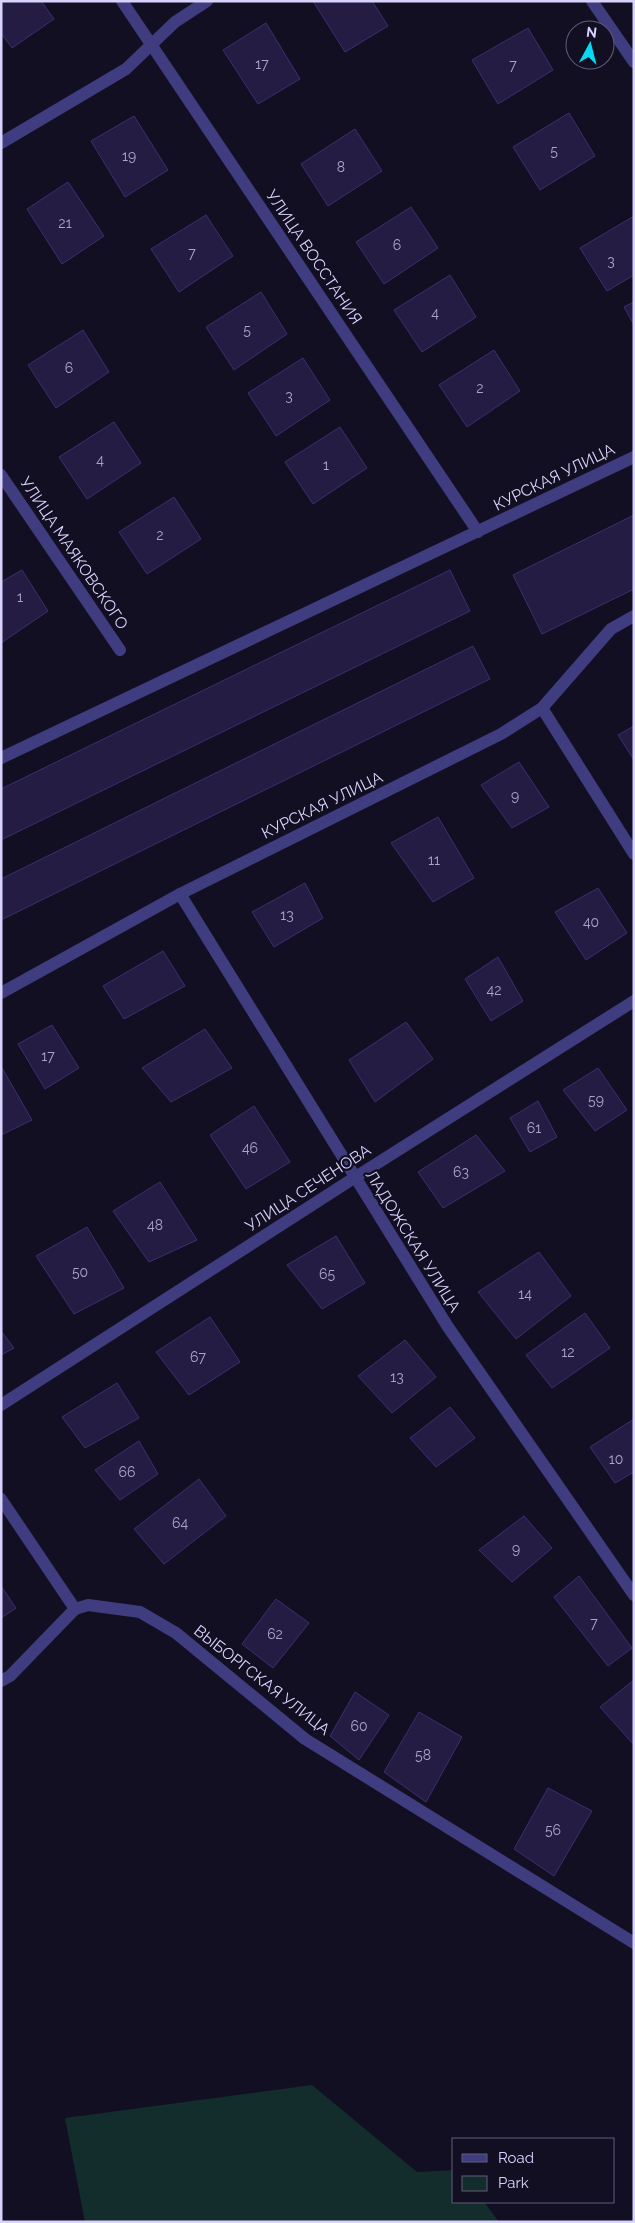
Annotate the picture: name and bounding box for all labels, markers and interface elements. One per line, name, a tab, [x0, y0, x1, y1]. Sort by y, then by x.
north arrow	[565, 20, 615, 70]
text: N	[585, 24, 598, 41]
house number: 17	[255, 56, 269, 72]
house number: 7	[509, 57, 517, 73]
house number: 5	[550, 143, 558, 159]
house number: 19	[122, 148, 136, 164]
house number: 8	[337, 159, 345, 175]
street label: УЛИЦА ВОССТАНИЯ	[262, 186, 366, 328]
house number: 21	[58, 215, 72, 231]
house number: 6	[393, 237, 401, 253]
house number: 7	[188, 245, 196, 261]
house number: 3	[607, 253, 615, 269]
house number: 4	[431, 305, 439, 321]
house number: 5	[243, 322, 251, 338]
house number: 6	[65, 360, 73, 376]
house number: 2	[476, 380, 484, 396]
house number: 3	[285, 388, 293, 404]
street label: КУРСКАЯ УЛИЦА	[490, 439, 618, 515]
house number: 4	[96, 452, 104, 468]
house number: 1	[323, 457, 329, 473]
street label: УЛИЦА МАЯКОВСКОГО	[16, 473, 132, 633]
house number: 2	[156, 527, 164, 543]
house number: 1	[17, 589, 23, 605]
street label: КУРСКАЯ УЛИЦА	[258, 767, 386, 843]
house number: 9	[511, 788, 519, 804]
house number: 11	[428, 852, 440, 868]
house number: 13	[280, 907, 294, 923]
house number: 40	[583, 914, 599, 930]
house number: 42	[487, 982, 501, 998]
house number: 17	[41, 1048, 55, 1064]
house number: 59	[588, 1092, 604, 1108]
house number: 61	[527, 1120, 541, 1136]
house number: 46	[242, 1140, 258, 1156]
street label: УЛИЦА СЕЧЕНОВА	[242, 1140, 374, 1236]
house number: 63	[453, 1164, 469, 1180]
street label: ЛАДОЖСКАЯ УЛИЦА	[361, 1166, 465, 1316]
house number: 48	[147, 1217, 163, 1233]
house number: 50	[72, 1264, 88, 1280]
house number: 65	[319, 1266, 335, 1282]
house number: 14	[518, 1286, 532, 1302]
house number: 12	[561, 1344, 575, 1360]
house number: 67	[190, 1349, 206, 1365]
house number: 13	[390, 1369, 404, 1385]
house number: 10	[609, 1451, 623, 1467]
house number: 66	[119, 1464, 135, 1480]
house number: 64	[172, 1515, 188, 1531]
house number: 9	[512, 1541, 520, 1557]
house number: 7	[590, 1615, 598, 1631]
street label: ВЫБОРГСКАЯ УЛИЦА	[190, 1621, 334, 1739]
house number: 62	[267, 1626, 283, 1642]
house number: 60	[350, 1718, 368, 1734]
house number: 58	[415, 1747, 431, 1763]
house number: 56	[545, 1822, 561, 1838]
legend	[452, 2138, 615, 2203]
text: Road	[498, 2149, 534, 2167]
text: Park	[498, 2174, 529, 2192]

